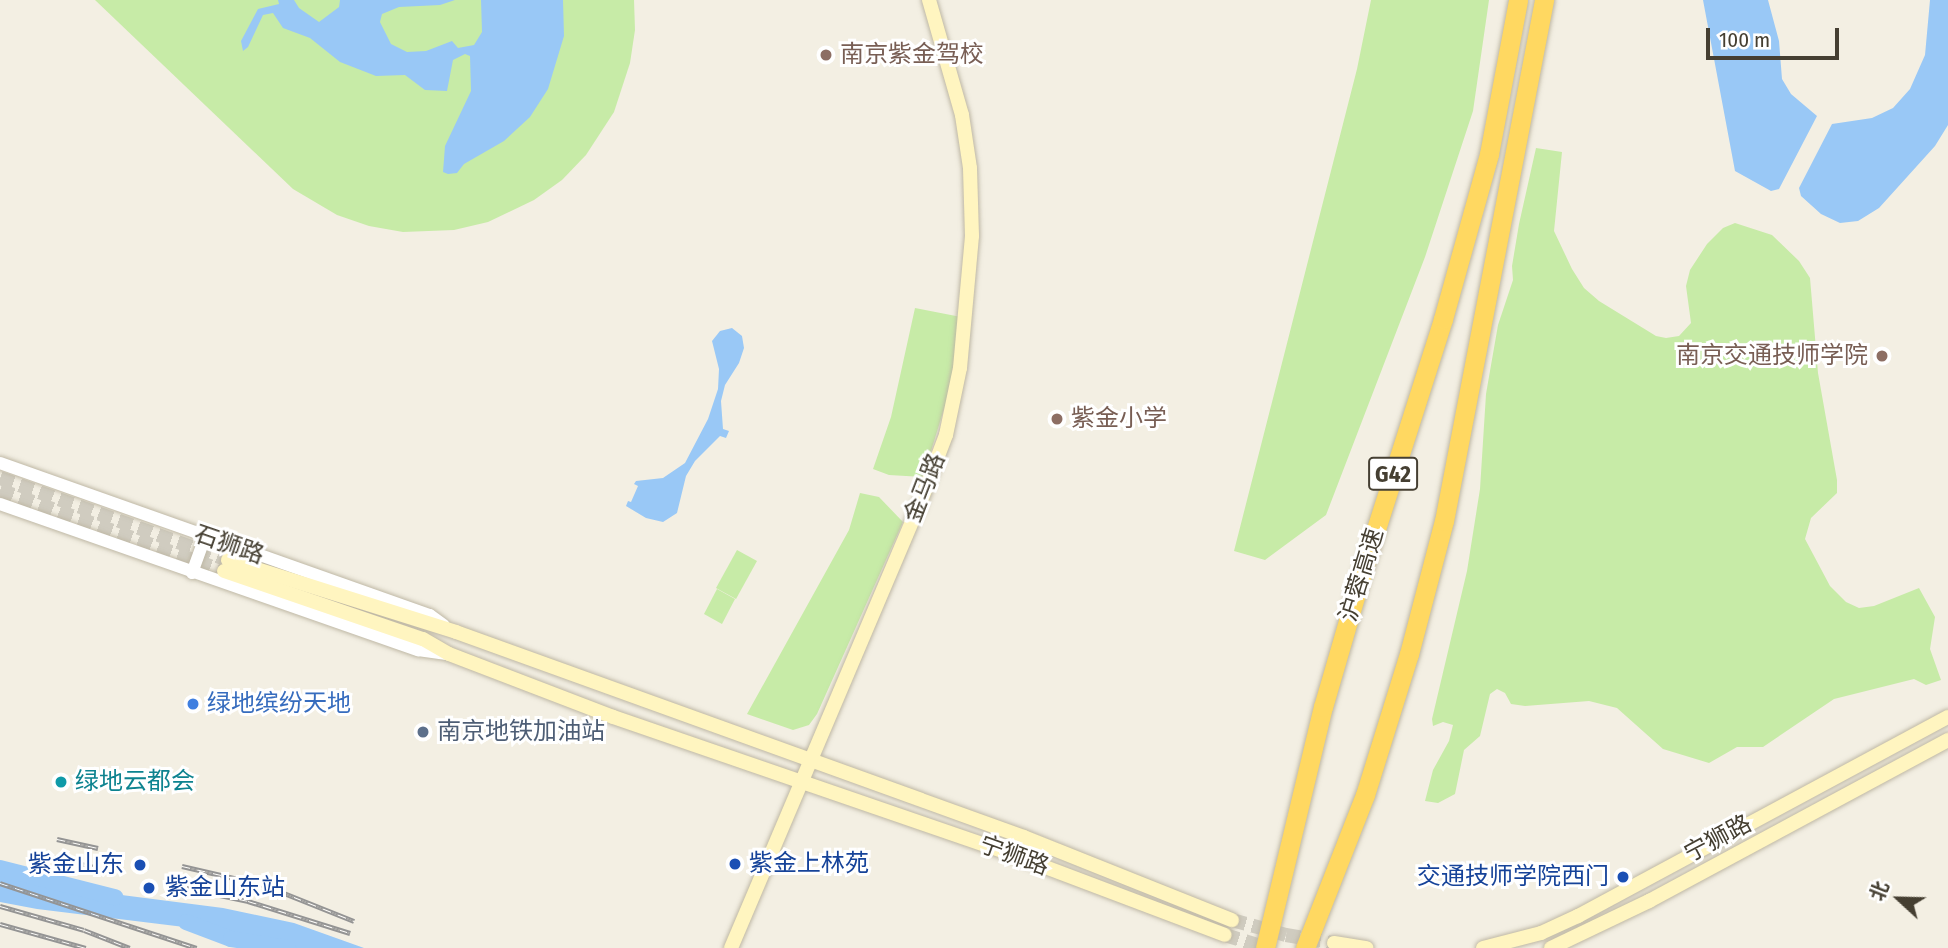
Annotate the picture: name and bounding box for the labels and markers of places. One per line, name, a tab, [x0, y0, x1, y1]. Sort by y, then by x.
place label: 南京紫金驾校	[840, 41, 984, 69]
marker: 南京紫金驾校	[818, 47, 834, 63]
place label: 南京交通技师学院	[1676, 342, 1868, 370]
marker: 南京交通技师学院	[1874, 348, 1890, 364]
place label: 紫金小学	[1071, 405, 1167, 433]
marker: 紫金小学	[1049, 411, 1065, 427]
place label: 绿地缤纷天地	[207, 690, 351, 718]
marker: 绿地缤纷天地	[185, 696, 201, 712]
place label: 南京地铁加油站	[437, 718, 605, 746]
marker: 南京地铁加油站	[415, 724, 431, 740]
place label: 绿地云都会	[75, 768, 195, 796]
marker: 绿地云都会	[53, 774, 69, 790]
place label: 紫金上林苑	[749, 850, 869, 878]
place label: 紫金山东	[28, 851, 124, 879]
marker: 紫金山东	[130, 855, 150, 875]
marker: 紫金上林苑	[727, 856, 743, 872]
place label: 交通技师学院西门	[1417, 863, 1609, 891]
marker: 交通技师学院西门	[1615, 869, 1631, 885]
place label: 紫金山东站	[165, 874, 285, 902]
marker: 紫金山东站	[139, 878, 159, 898]

